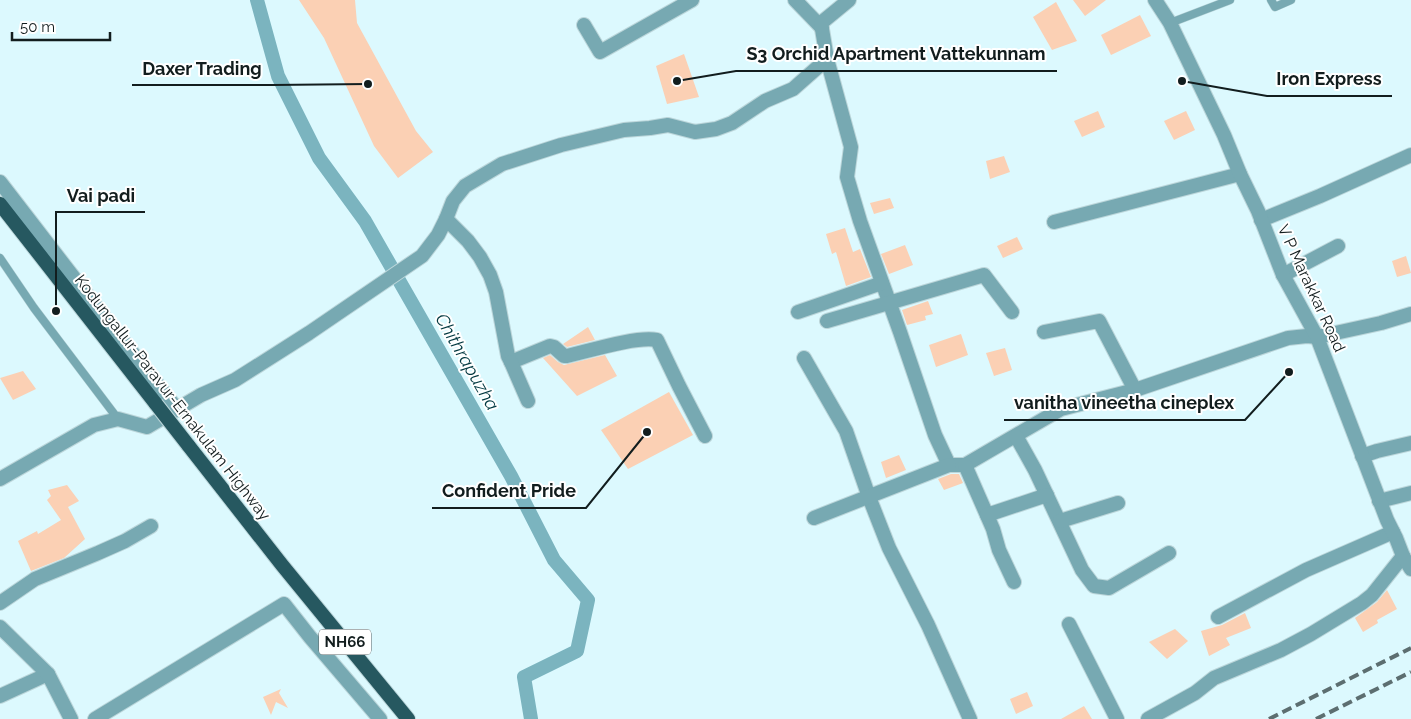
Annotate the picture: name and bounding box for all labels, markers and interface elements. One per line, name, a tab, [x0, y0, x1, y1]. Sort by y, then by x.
scale bar	[12, 10, 110, 42]
text: 50 m	[20, 18, 55, 36]
callout: S3 Orchid Apartment Vattekunnam	[736, 38, 1057, 71]
text: S3 Orchid Apartment Vattekunnam	[746, 43, 1046, 64]
callout: Daxer Trading	[132, 52, 272, 85]
text: Daxer Trading	[142, 58, 262, 79]
callout: Iron Express	[1267, 63, 1392, 96]
text: Iron Express	[1276, 68, 1382, 89]
callout: Vai padi	[56, 179, 145, 212]
text: Vai padi	[67, 185, 135, 206]
street label: V P Marakkar Road	[1274, 222, 1349, 355]
street label: Kodungallur-Paravur-Ernakulam Highway	[71, 271, 275, 524]
water label: Chithrapuzha	[431, 310, 504, 414]
callout: vanitha vineetha cineplex	[1004, 387, 1245, 420]
text: vanitha vineetha cineplex	[1014, 392, 1235, 413]
callout: Confident Pride	[432, 475, 586, 508]
text: Confident Pride	[442, 480, 576, 501]
road number: NH66	[319, 630, 371, 654]

